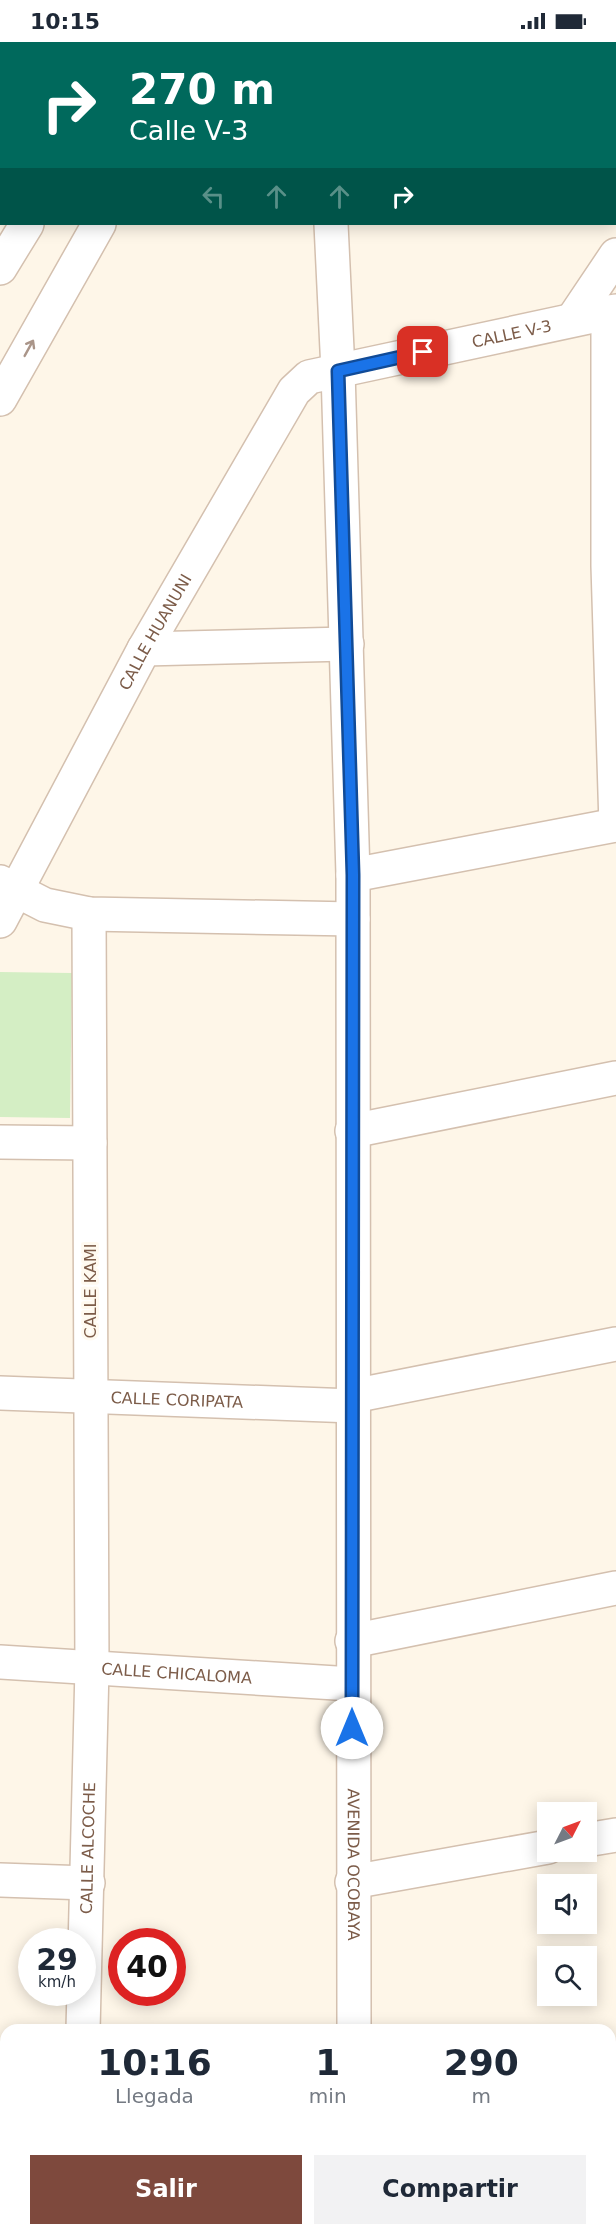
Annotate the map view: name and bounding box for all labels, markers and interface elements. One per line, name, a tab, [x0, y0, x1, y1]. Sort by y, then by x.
text: 10:15	[30, 9, 100, 34]
text: 270 m	[129, 65, 275, 114]
icon: right	[30, 66, 108, 144]
text: Calle V-3	[129, 115, 248, 146]
icon: left	[197, 180, 230, 213]
icon: ahead	[260, 180, 293, 213]
icon: ahead	[323, 180, 356, 213]
icon: right	[386, 180, 419, 213]
street label: CALLE V-3	[470, 316, 553, 352]
pin	[397, 326, 448, 377]
icon: arrive	[406, 335, 439, 368]
one-way arrow	[23, 340, 35, 357]
street label: CALLE HUANUNI	[115, 571, 196, 693]
street label: CALLE KAMI	[81, 1244, 100, 1338]
street label: CALLE CORIPATA	[110, 1388, 244, 1412]
street label: CALLE CHICALOMA	[101, 1659, 253, 1688]
position arrow	[320, 1696, 384, 1760]
street label: CALLE ALCOCHE	[77, 1782, 99, 1914]
street label: AVENIDA OCOBAYA	[344, 1788, 363, 1941]
north arrow	[537, 1802, 597, 1862]
map controls	[537, 1802, 597, 2006]
button: sound	[537, 1874, 597, 1934]
speed limit sign: 40	[108, 1928, 186, 2006]
text: 29	[36, 1942, 78, 1977]
button: search	[537, 1946, 597, 2006]
text: km/h	[38, 1973, 76, 1991]
text: 10:16	[97, 2042, 212, 2083]
text: 1	[315, 2042, 340, 2083]
text: 290	[444, 2042, 519, 2083]
text: Llegada	[115, 2084, 194, 2108]
text: min	[309, 2084, 347, 2108]
text: m	[472, 2084, 491, 2108]
button: Salir	[30, 2155, 302, 2224]
button: Compartir	[314, 2155, 586, 2224]

